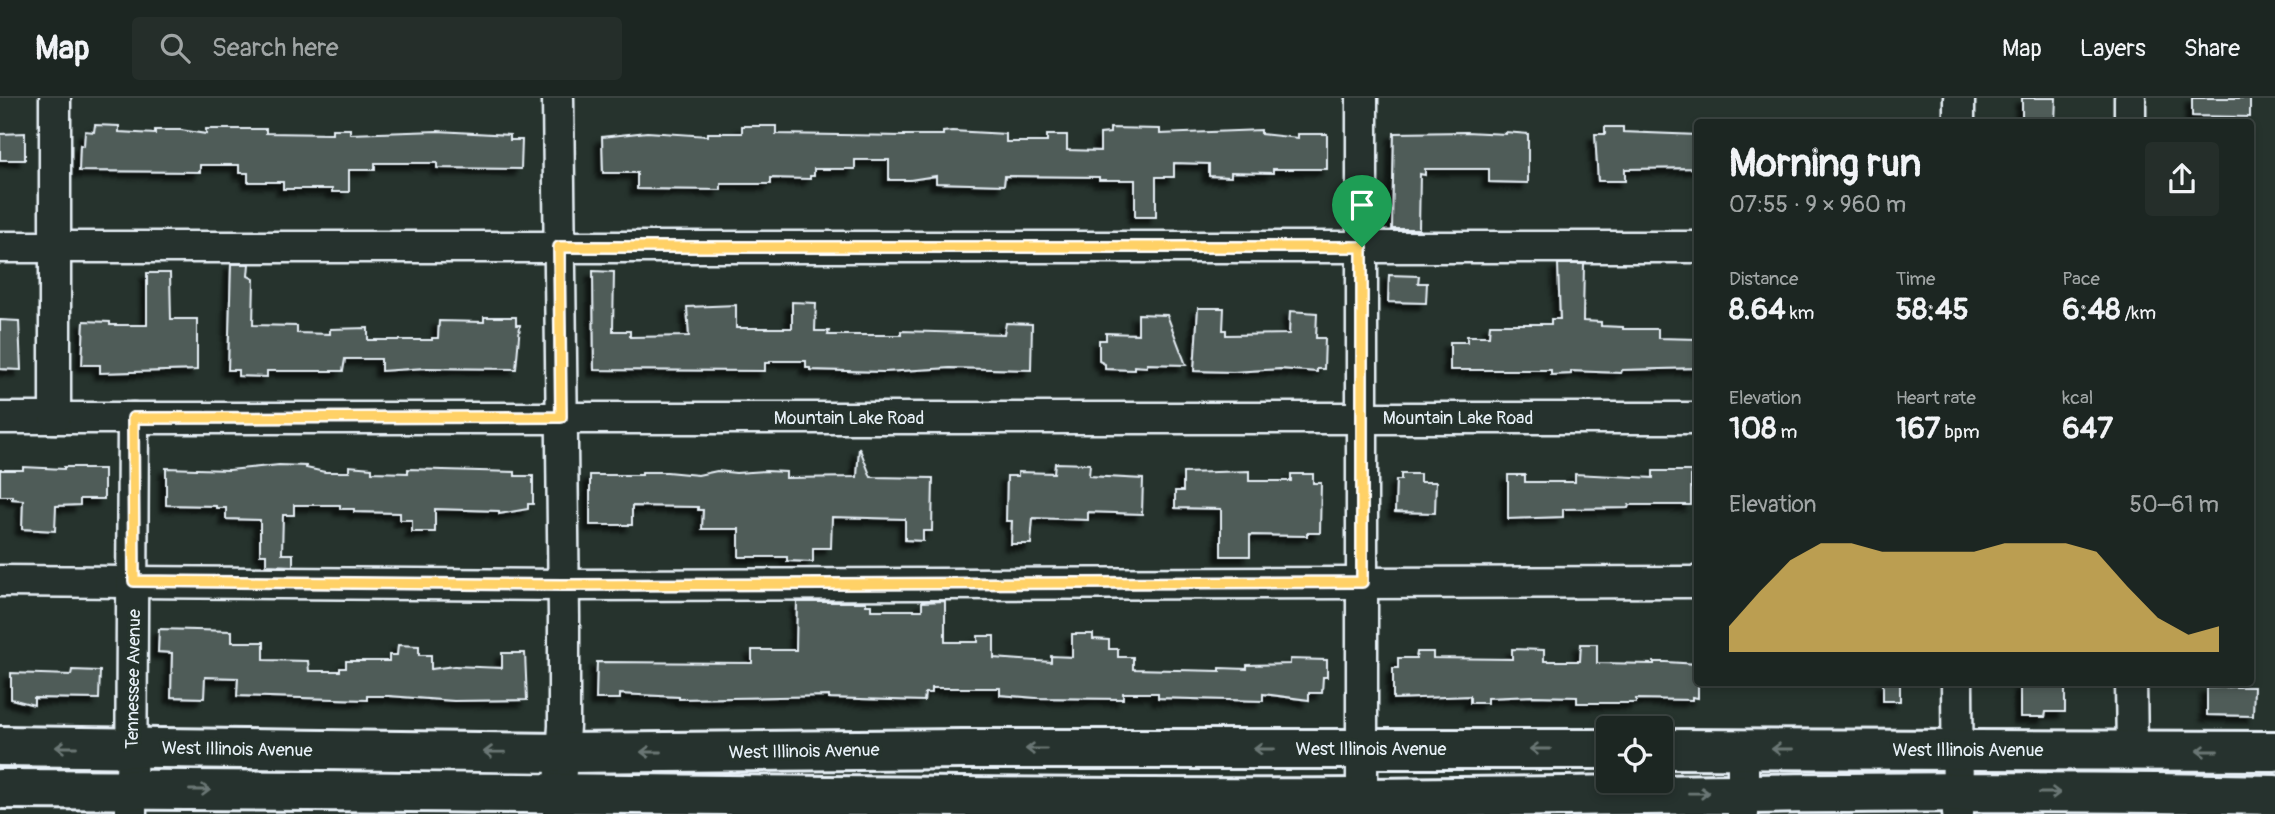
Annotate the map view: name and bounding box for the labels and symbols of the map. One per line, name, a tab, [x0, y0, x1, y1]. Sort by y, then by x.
pin	[1332, 175, 1392, 247]
street label: Mountain Lake Road	[774, 407, 924, 430]
street label: Mountain Lake Road	[1383, 407, 1533, 430]
street label: Tennessee Avenue	[121, 609, 146, 749]
street label: West Illinois Avenue	[161, 737, 313, 762]
street label: West Illinois Avenue	[1296, 738, 1447, 761]
street label: West Illinois Avenue	[728, 739, 880, 764]
street label: West Illinois Avenue	[1893, 739, 2044, 762]
one-way arrow	[55, 740, 78, 754]
one-way arrow	[1025, 742, 1048, 756]
one-way arrow	[1252, 742, 1275, 756]
one-way arrow	[1529, 742, 1552, 756]
one-way arrow	[1771, 743, 1794, 756]
one-way arrow	[2196, 744, 2219, 758]
one-way arrow	[483, 745, 506, 759]
one-way arrow	[640, 745, 663, 759]
one-way arrow	[188, 783, 211, 797]
one-way arrow	[1688, 786, 1711, 800]
one-way arrow	[2039, 786, 2062, 800]

